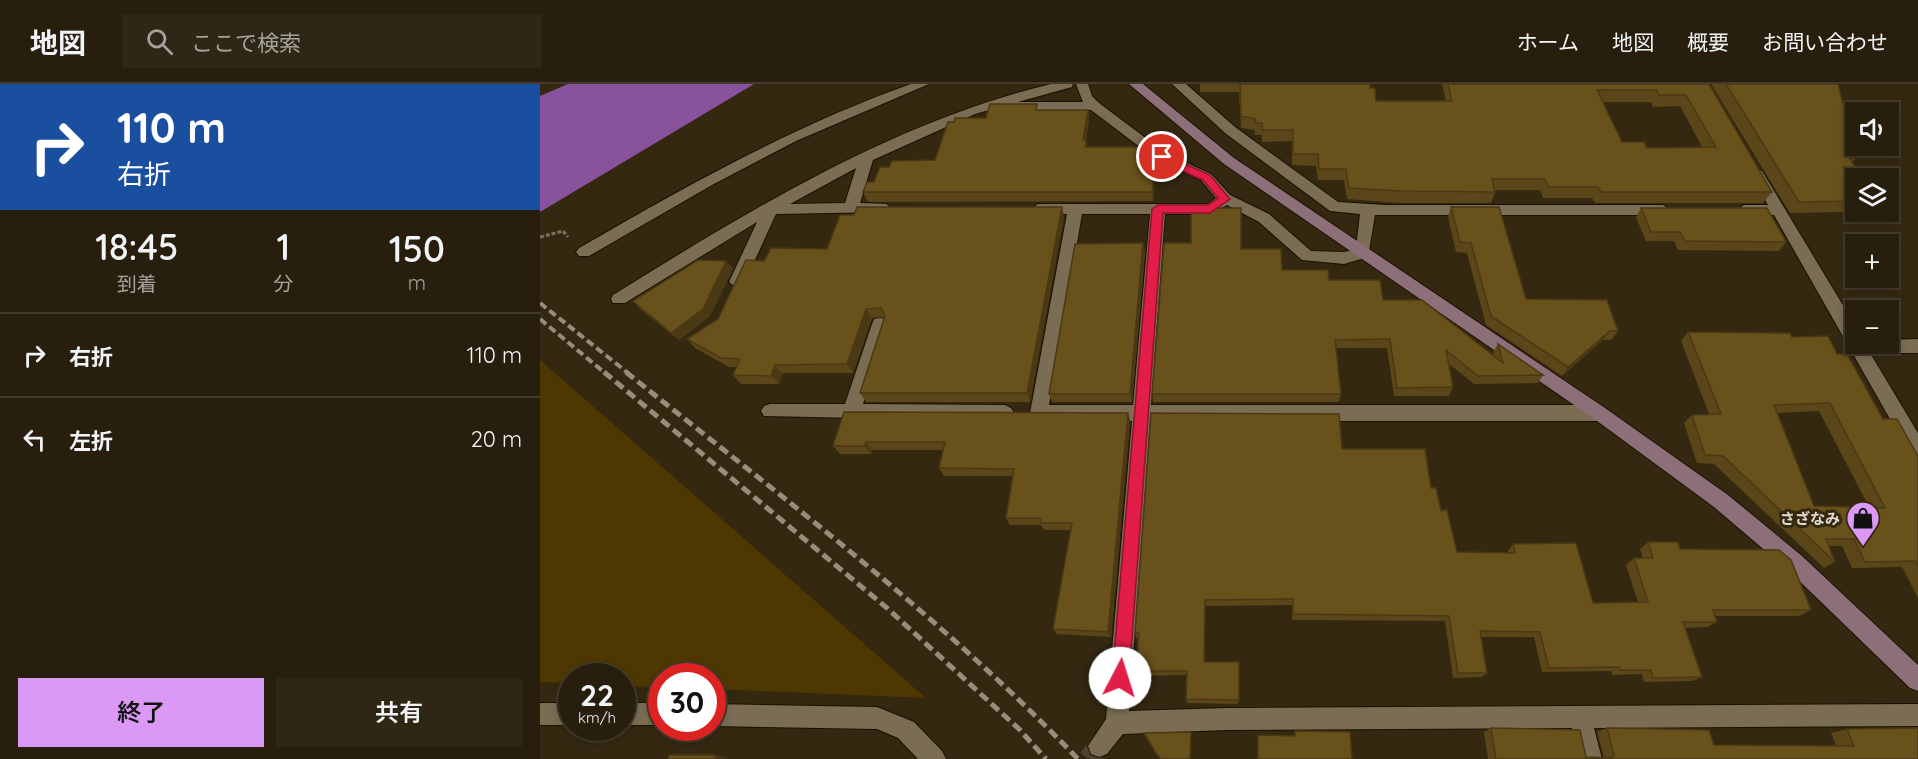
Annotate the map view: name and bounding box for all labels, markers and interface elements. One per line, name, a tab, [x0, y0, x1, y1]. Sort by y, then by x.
search box	[122, 14, 542, 68]
text: 地図	[30, 25, 86, 60]
icon: search	[143, 25, 176, 58]
text: ここで検索	[191, 29, 301, 57]
text: ホーム	[1517, 29, 1579, 55]
text: 地図	[1612, 29, 1654, 55]
text: 概要	[1687, 29, 1729, 55]
text: お問い合わせ	[1762, 29, 1888, 55]
text: 110 m	[117, 101, 226, 154]
map controls	[1845, 102, 1899, 354]
button: sound	[1845, 102, 1899, 156]
icon: right	[18, 108, 96, 186]
pin	[1136, 131, 1187, 182]
icon: arrive	[1145, 140, 1178, 173]
text: 右折	[117, 157, 171, 191]
button: layers	[1845, 168, 1899, 222]
text: 18:45	[95, 224, 178, 269]
text: 1	[277, 224, 290, 269]
text: 150	[389, 226, 445, 271]
button: +	[1845, 234, 1899, 288]
text: m	[408, 270, 426, 295]
text: 到着	[117, 271, 157, 296]
text: 分	[274, 271, 294, 296]
button: −	[1845, 300, 1899, 354]
icon: right	[18, 339, 51, 372]
text: 110 m	[467, 341, 522, 369]
text: 右折	[69, 343, 113, 371]
icon: left	[18, 423, 51, 456]
text: 20 m	[471, 425, 522, 453]
text: 左折	[69, 427, 113, 455]
shop icon: さざなみ	[1845, 500, 1881, 547]
place label: さざなみ	[1780, 509, 1840, 528]
position arrow	[1088, 646, 1152, 710]
speed limit sign: 30	[648, 663, 726, 741]
text: 22	[580, 676, 614, 714]
button: 終了	[18, 678, 264, 747]
button: 共有	[276, 678, 522, 747]
text: km/h	[578, 708, 616, 727]

